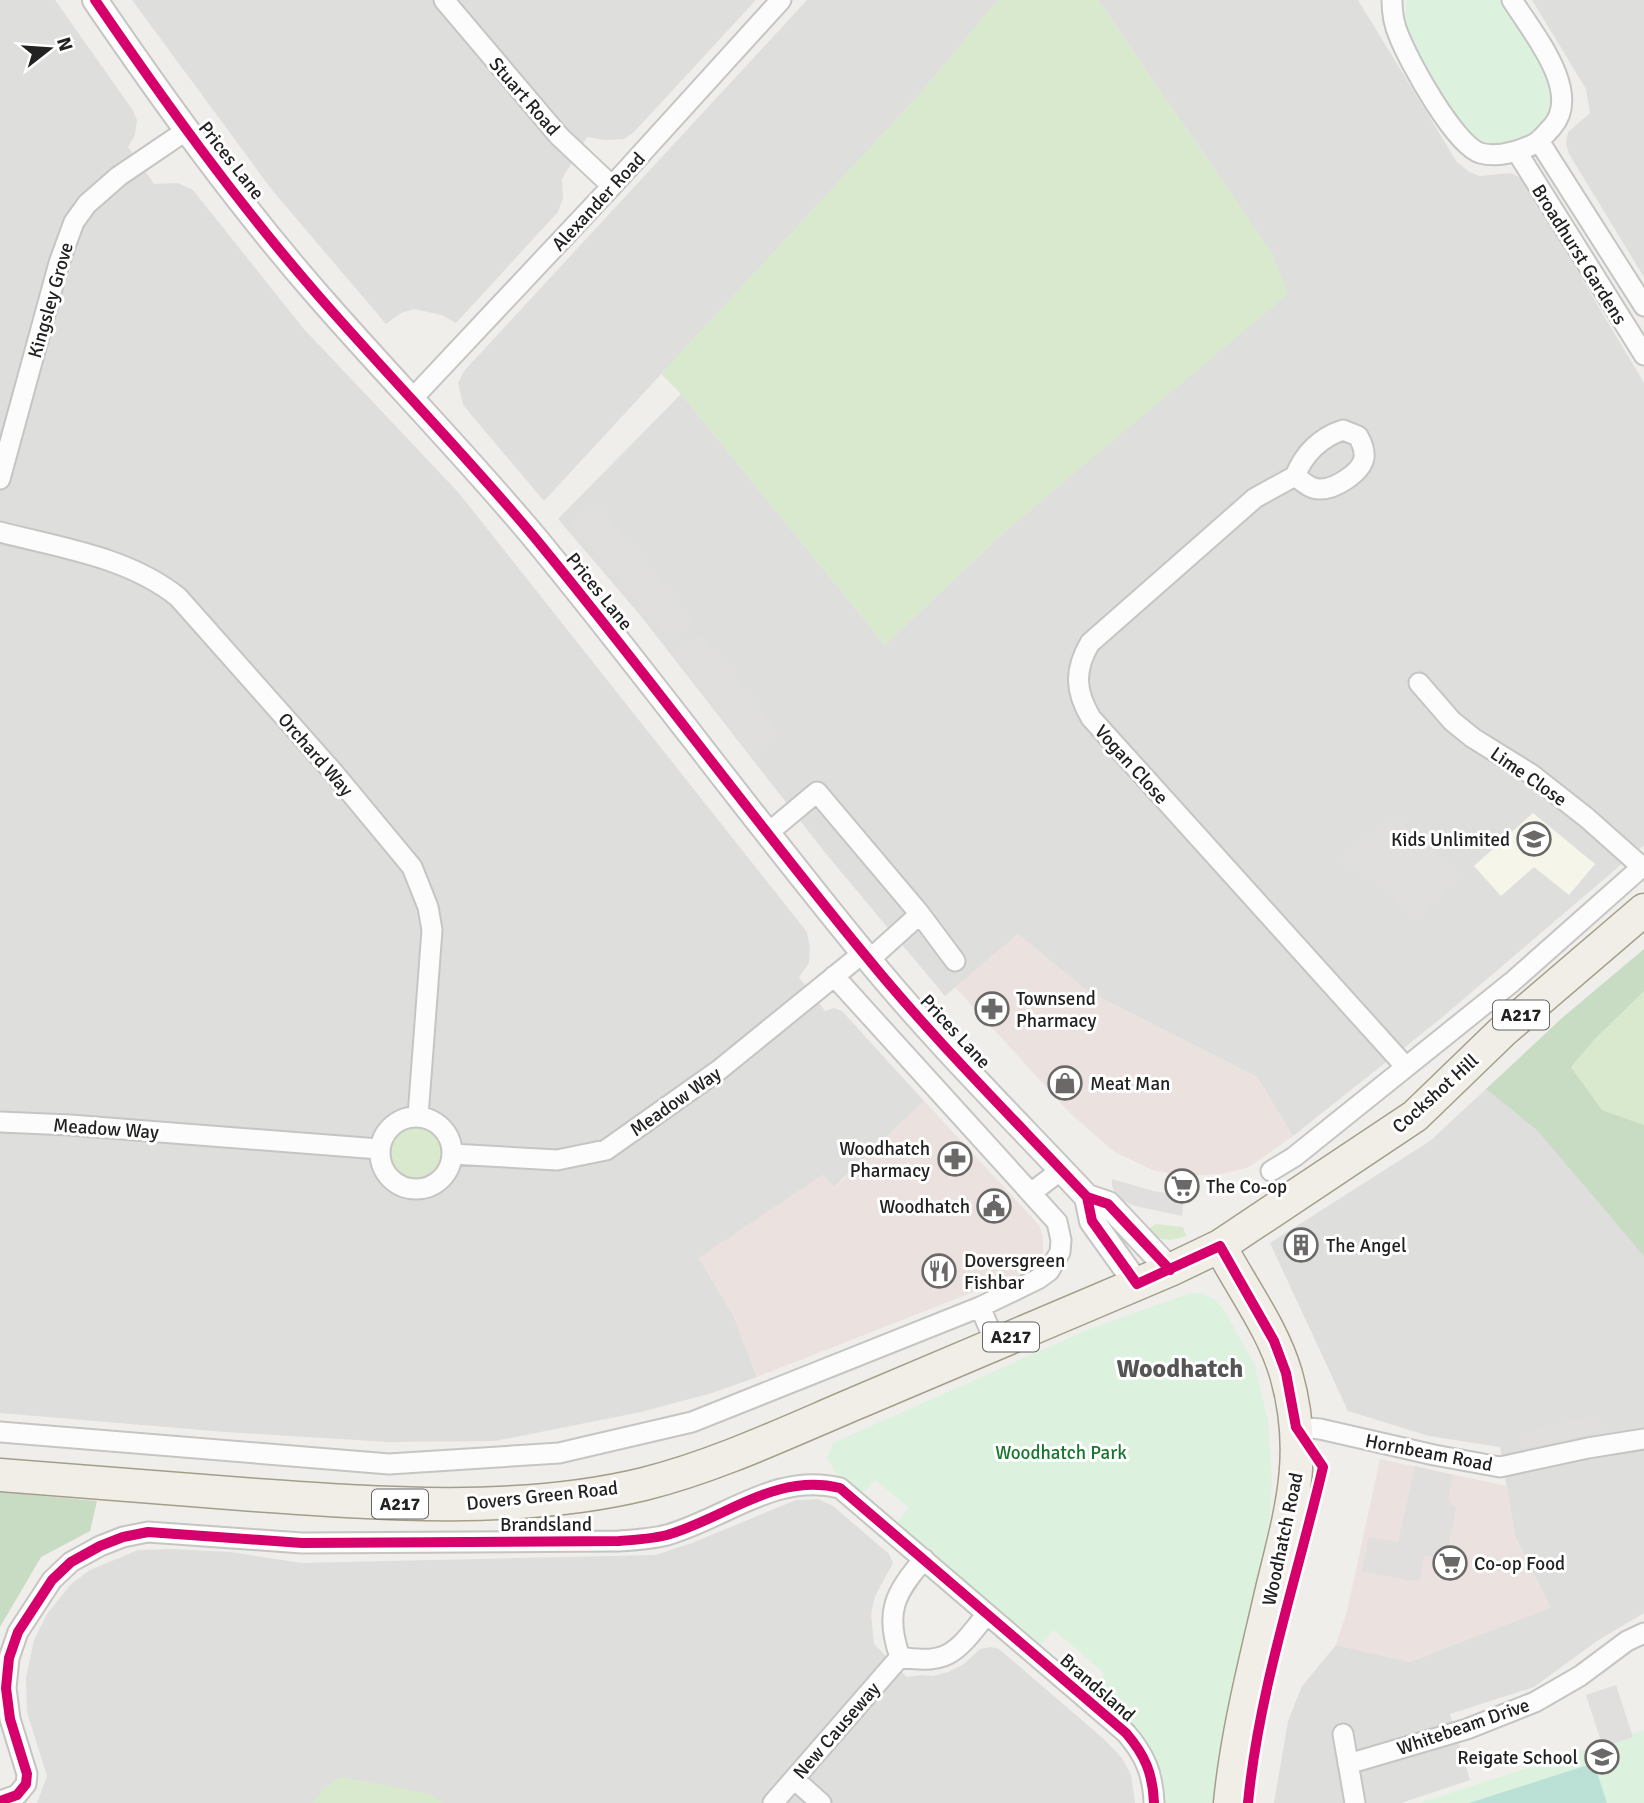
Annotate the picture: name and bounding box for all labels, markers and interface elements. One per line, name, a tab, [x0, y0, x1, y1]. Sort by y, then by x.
north arrow	[14, 14, 84, 84]
text: N	[51, 34, 78, 54]
street label: Stuart Road	[484, 53, 565, 141]
street label: Prices Lane	[193, 117, 269, 205]
street label: Alexander Road	[547, 147, 651, 256]
street label: Broadhurst Gardens	[1526, 180, 1632, 329]
street label: Kingsley Grove	[23, 240, 79, 361]
street label: Prices Lane	[561, 548, 638, 635]
street label: Orchard Way	[272, 708, 358, 801]
street label: Vogan Close	[1089, 720, 1173, 809]
street label: Lime Close	[1485, 742, 1571, 812]
school or university icon: Kids Unlimited	[1515, 820, 1553, 858]
place label: Kids Unlimited	[1391, 828, 1510, 852]
place label: Townsend Pharmacy	[1016, 987, 1096, 1033]
street label: Prices Lane	[915, 989, 996, 1074]
pharmacy icon: Townsend Pharmacy	[973, 990, 1011, 1028]
road number: A217	[1493, 1000, 1549, 1030]
street label: Cockshot Hill	[1388, 1049, 1484, 1139]
street label: Meadow Way	[625, 1062, 726, 1142]
shop icon: Meat Man	[1046, 1064, 1084, 1102]
place label: Meat Man	[1090, 1072, 1170, 1096]
street label: Meadow Way	[52, 1113, 160, 1145]
place label: Woodhatch Pharmacy	[839, 1137, 930, 1183]
pharmacy icon: Woodhatch Pharmacy	[936, 1140, 974, 1178]
supermarket icon: The Co-op	[1163, 1167, 1201, 1205]
place label: The Co-op	[1206, 1175, 1287, 1199]
public building icon: Woodhatch	[975, 1187, 1013, 1225]
place label: Woodhatch	[879, 1195, 970, 1219]
building icon: The Angel	[1282, 1226, 1320, 1264]
place label: The Angel	[1326, 1234, 1406, 1258]
place label: Doversgreen Fishbar	[964, 1249, 1065, 1295]
restaurant icon: Doversgreen Fishbar	[920, 1252, 958, 1290]
road number: A217	[983, 1322, 1039, 1352]
district label: Woodhatch	[1117, 1353, 1243, 1385]
street label: Hornbeam Road	[1363, 1429, 1495, 1477]
park label: Woodhatch Park	[995, 1441, 1127, 1465]
street label: Woodhatch Road	[1257, 1470, 1309, 1608]
street label: Dovers Green Road	[465, 1476, 619, 1516]
road number: A217	[372, 1490, 428, 1518]
street label: Brandsland	[500, 1513, 592, 1537]
supermarket icon: Co-op Food	[1431, 1544, 1469, 1582]
place label: Co-op Food	[1474, 1552, 1565, 1576]
street label: Brandsland	[1055, 1648, 1140, 1727]
street label: New Causeway	[788, 1677, 886, 1784]
street label: Whitebeam Drive	[1394, 1693, 1533, 1761]
school or university icon: Reigate School	[1583, 1738, 1621, 1776]
place label: Reigate School	[1457, 1746, 1578, 1770]

